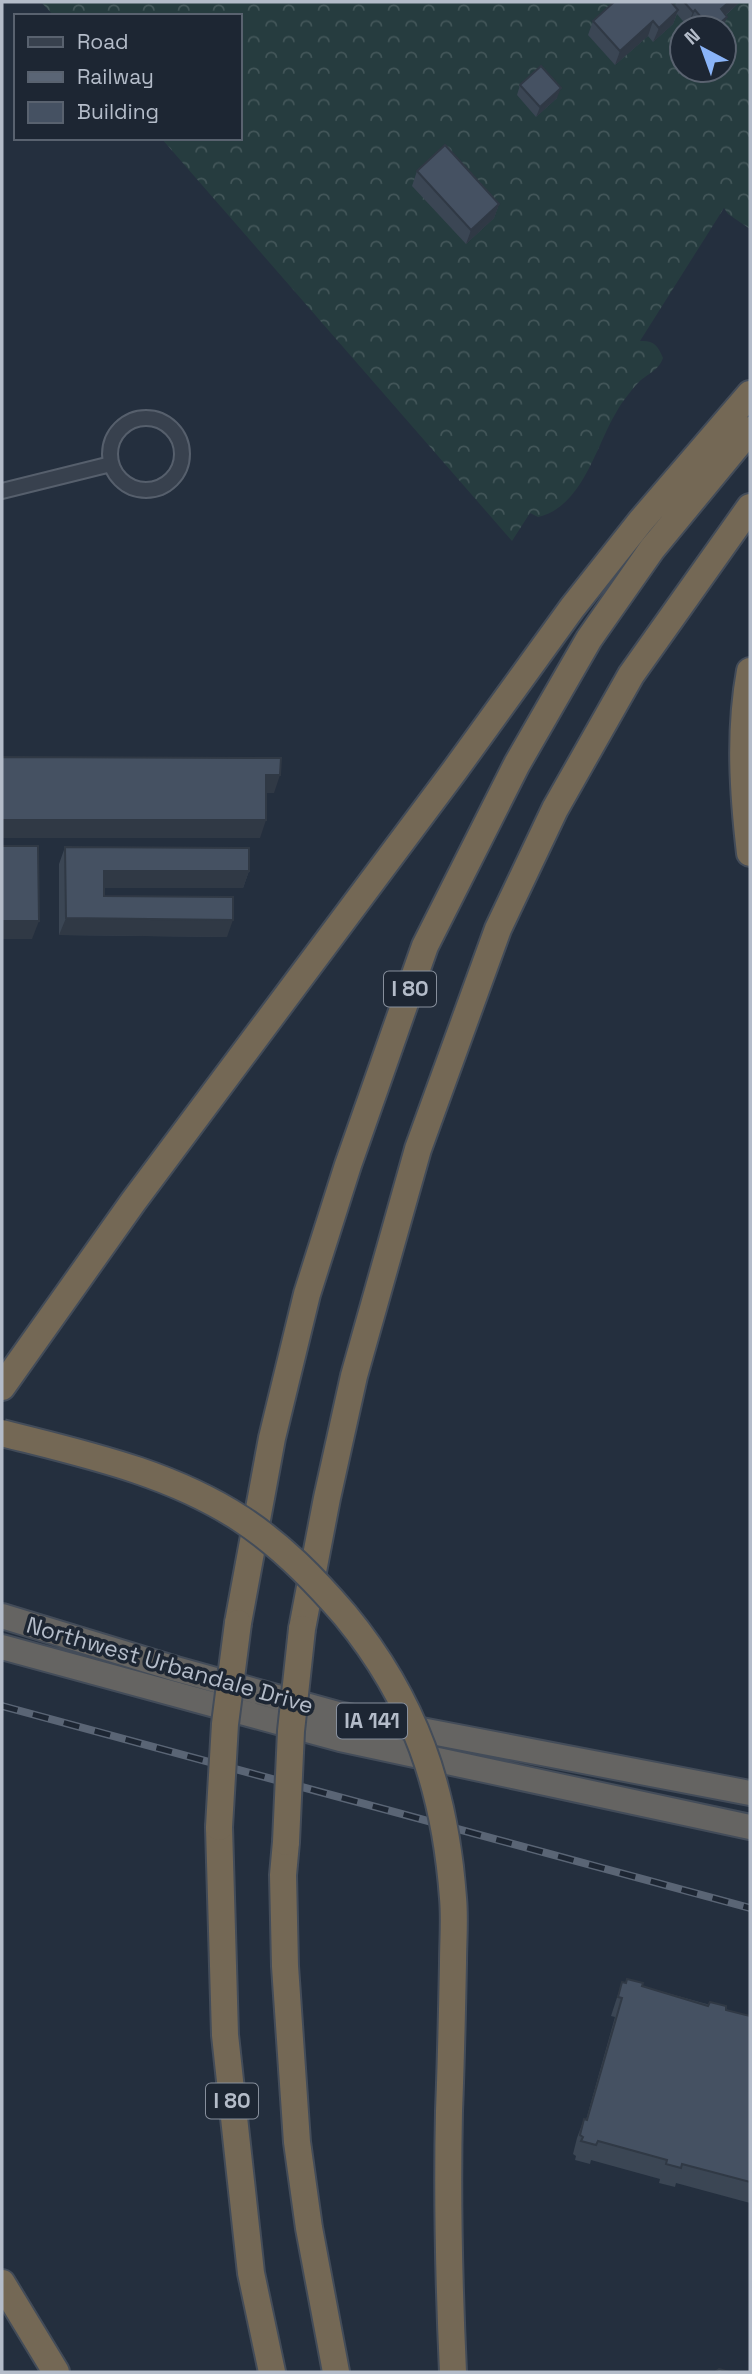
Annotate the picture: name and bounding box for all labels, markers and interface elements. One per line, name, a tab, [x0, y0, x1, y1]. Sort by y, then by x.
legend	[14, 14, 242, 140]
north arrow	[668, 14, 738, 84]
text: N	[679, 23, 705, 50]
text: Road	[77, 28, 129, 55]
text: Railway	[77, 63, 154, 90]
text: Building	[77, 98, 159, 125]
road number: I 80	[384, 972, 436, 1006]
street label: Northwest Urbandale Drive	[23, 1610, 317, 1720]
road number: IA 141	[337, 1704, 407, 1738]
road number: I 80	[206, 2084, 258, 2118]

